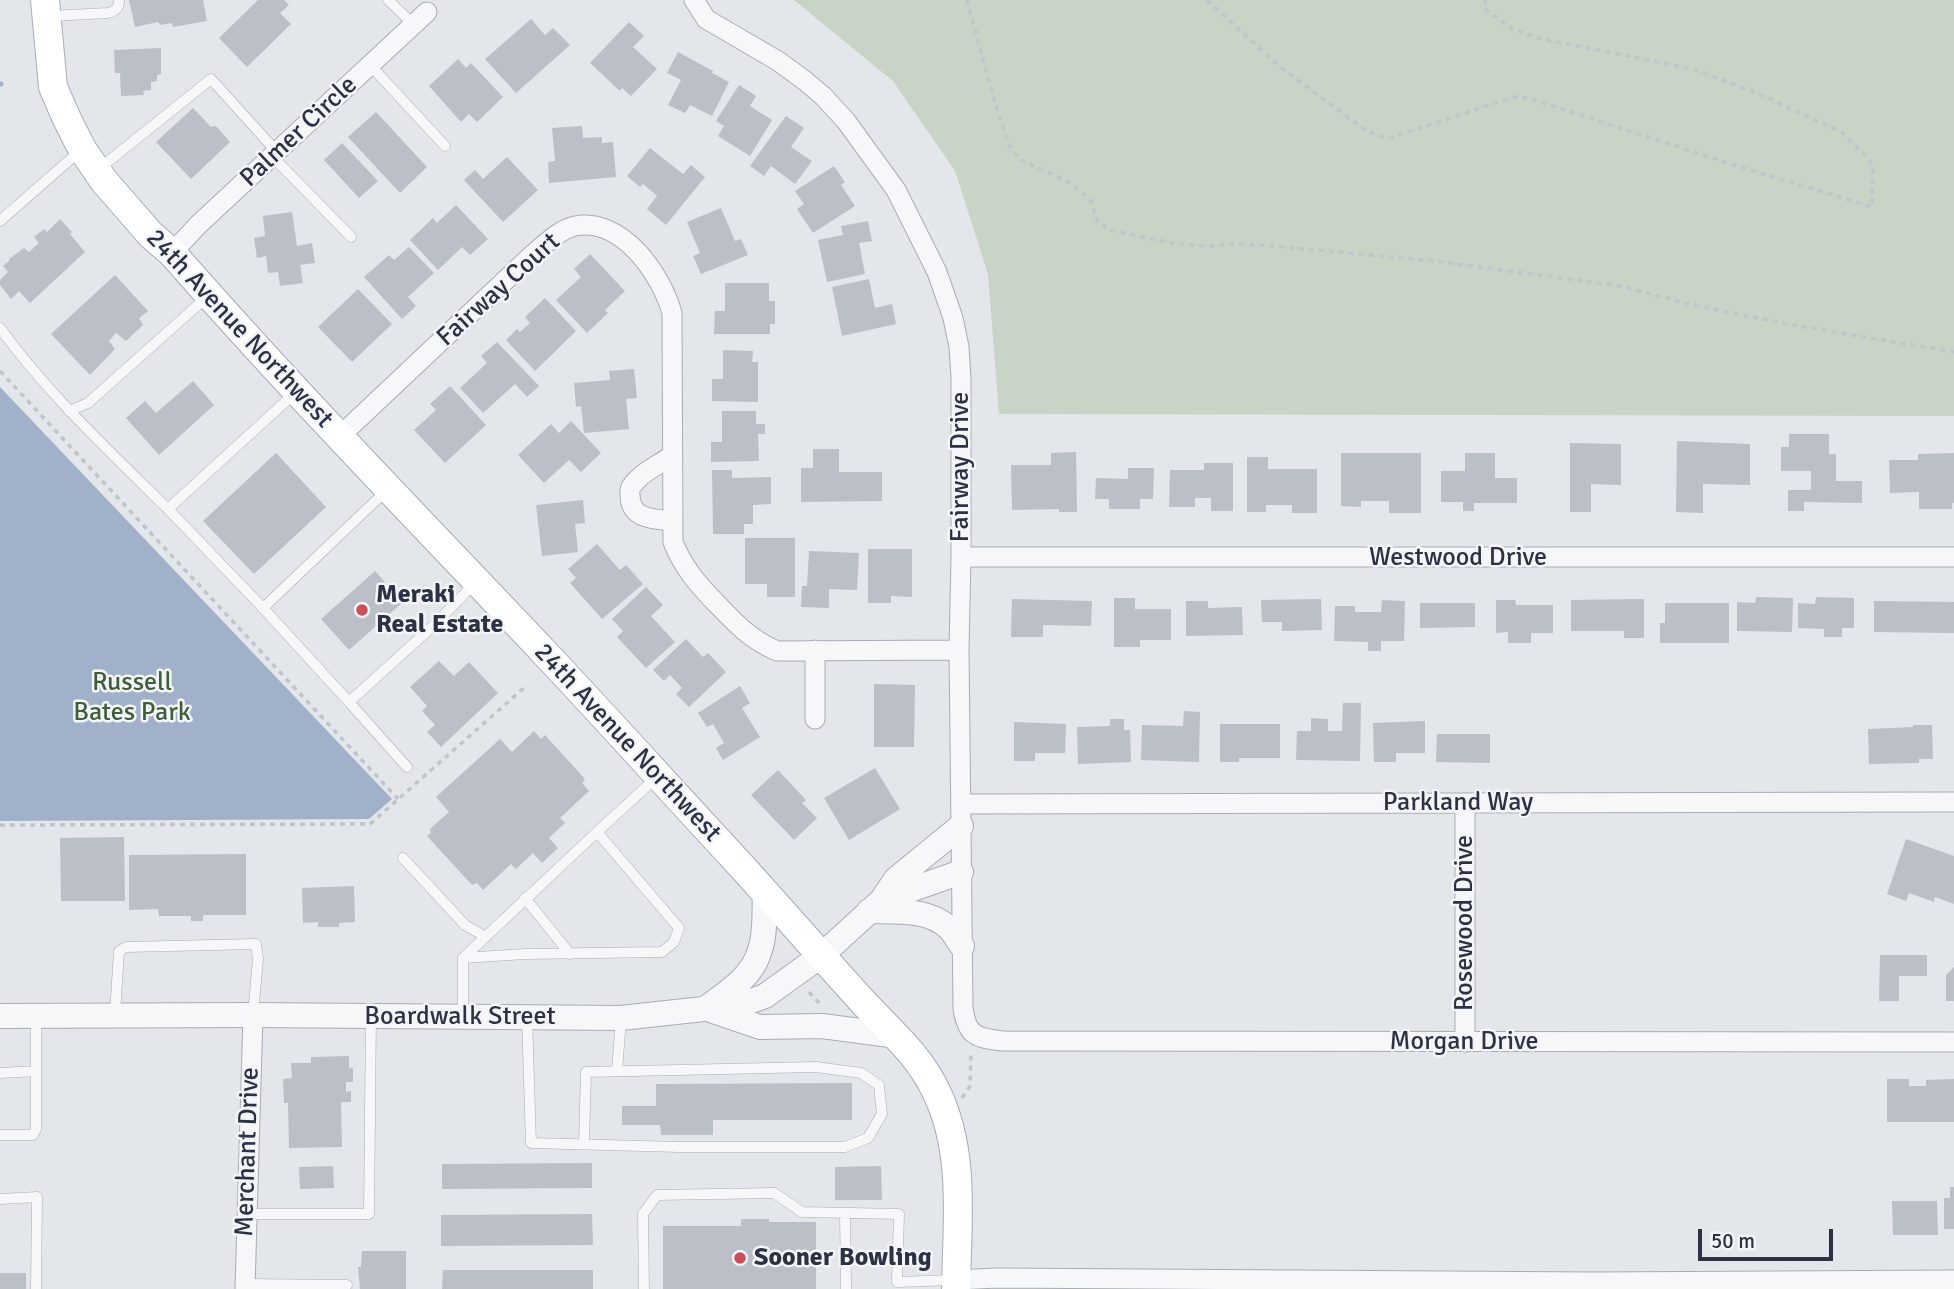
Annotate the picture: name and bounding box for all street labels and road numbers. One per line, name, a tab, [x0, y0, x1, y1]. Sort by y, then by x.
street label: Palmer Circle	[234, 70, 364, 194]
street label: 24th Avenue Northwest	[139, 223, 339, 435]
street label: Fairway Court	[431, 227, 567, 353]
street label: Fairway Drive	[945, 392, 977, 542]
street label: Westwood Drive	[1369, 542, 1547, 574]
street label: 24th Avenue Northwest	[527, 637, 727, 849]
street label: Parkland Way	[1383, 787, 1533, 819]
street label: Rosewood Drive	[1449, 835, 1481, 1011]
street label: Boardwalk Street	[364, 1001, 556, 1033]
street label: Morgan Drive	[1390, 1026, 1538, 1058]
street label: Merchant Drive	[229, 1067, 267, 1237]

